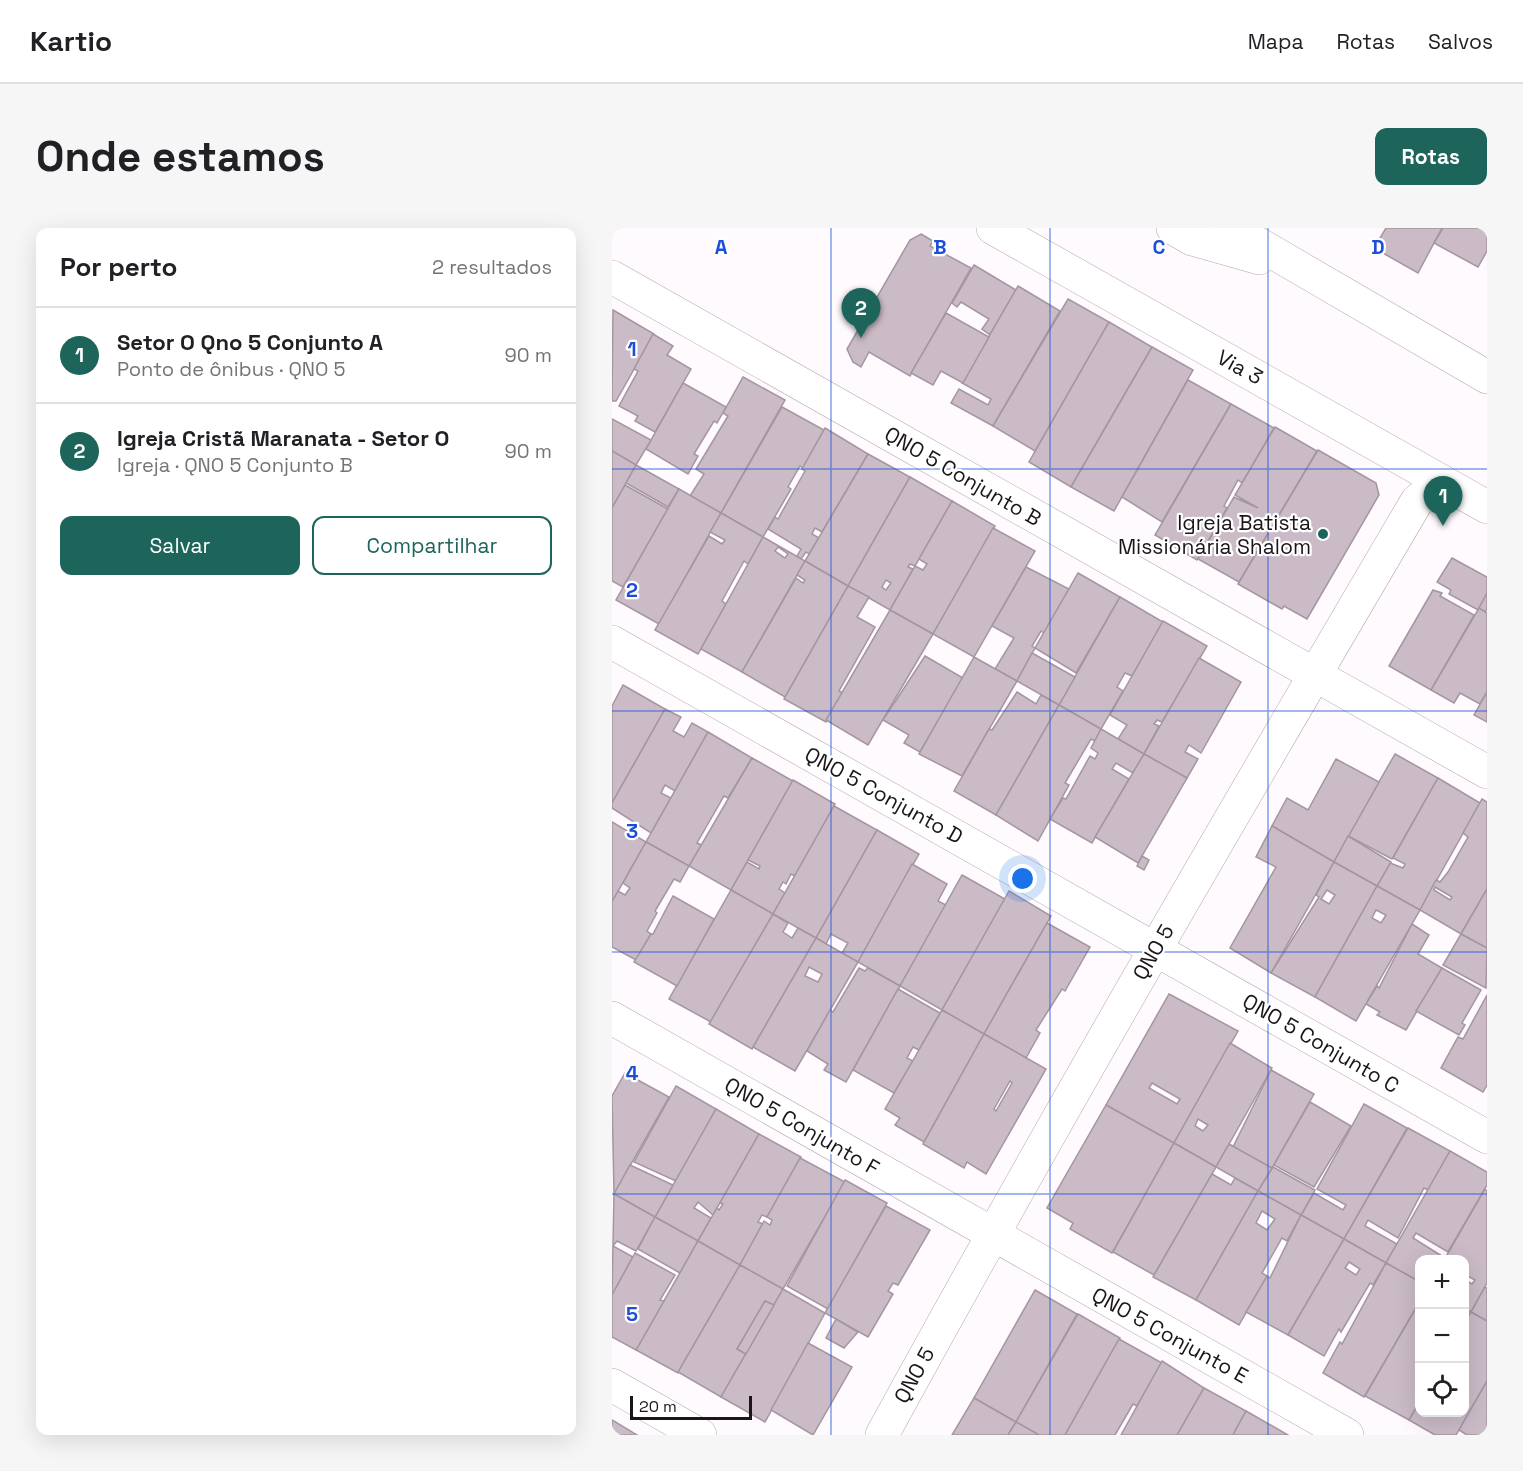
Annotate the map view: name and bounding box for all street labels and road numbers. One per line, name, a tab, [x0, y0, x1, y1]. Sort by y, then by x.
street label: Via 3	[1212, 343, 1268, 391]
street label: QNO 5 Conjunto B	[880, 420, 1046, 532]
street label: QNO 5 Conjunto D	[800, 740, 968, 850]
street label: QNO 5	[1126, 919, 1180, 985]
street label: QNO 5 Conjunto C	[1238, 987, 1404, 1099]
street label: QNO 5 Conjunto F	[720, 1071, 884, 1181]
street label: QNO 5 Conjunto E	[1087, 1281, 1253, 1389]
street label: QNO 5	[888, 1342, 940, 1408]

